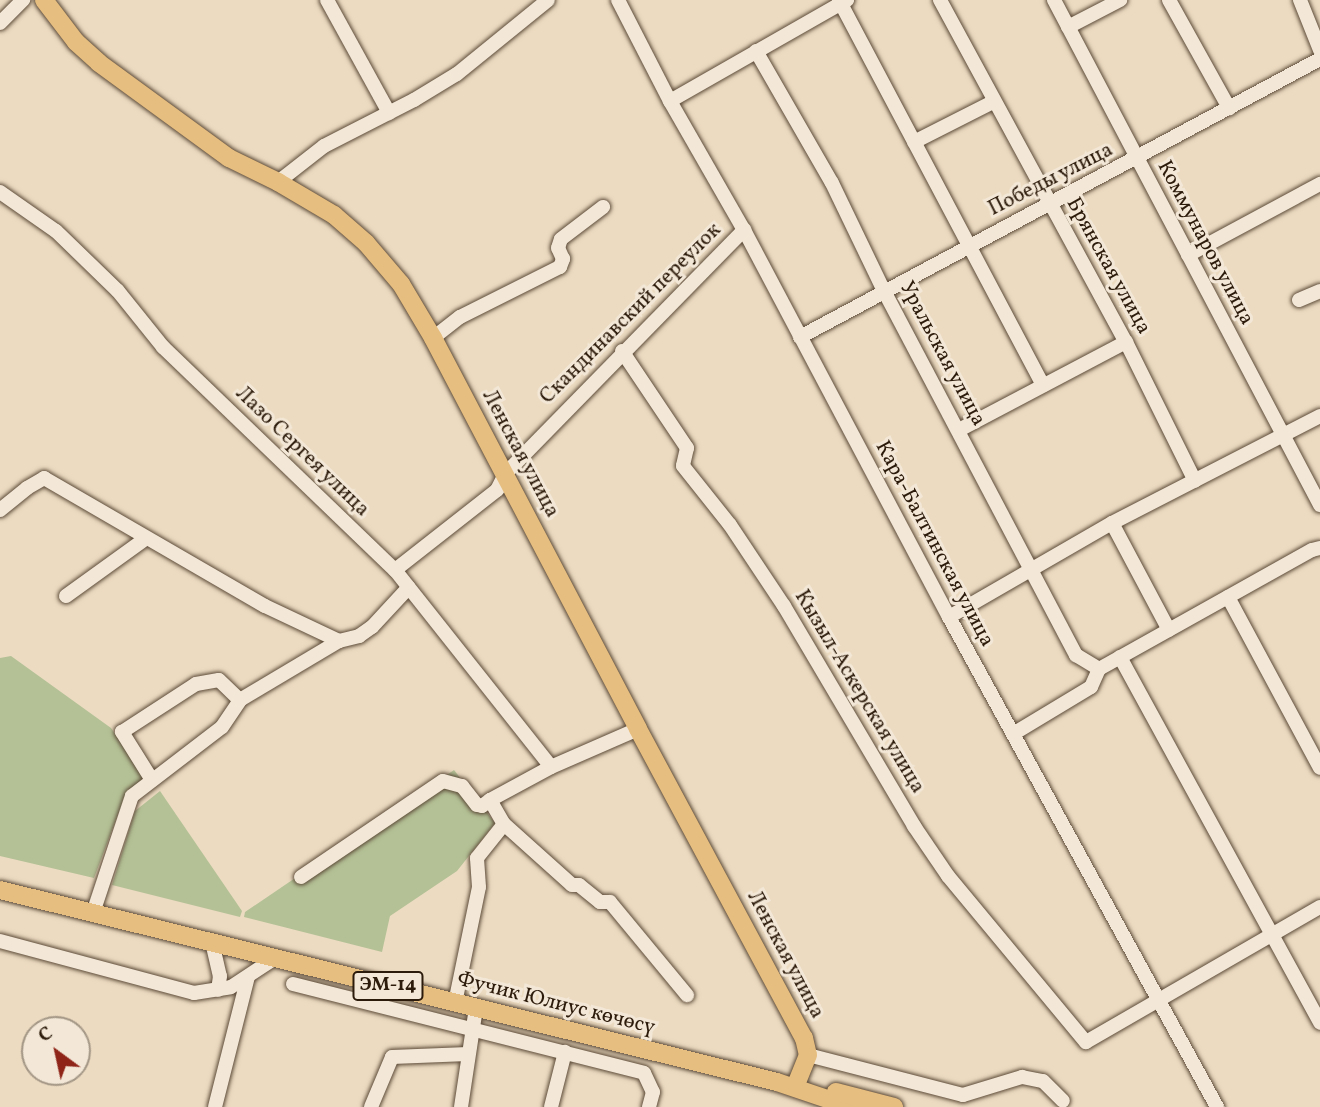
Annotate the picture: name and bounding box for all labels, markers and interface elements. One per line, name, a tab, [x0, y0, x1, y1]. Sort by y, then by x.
street label: Победы улица	[984, 138, 1118, 222]
street label: Коммунаров улица	[1151, 156, 1259, 330]
street label: Брянская улица	[1060, 193, 1156, 339]
street label: Скандинавский переулок	[535, 218, 727, 410]
street label: Уральская улица	[893, 277, 991, 431]
street label: Лазо Сергея улица	[229, 381, 375, 523]
street label: Ленская улица	[476, 386, 564, 522]
street label: Кара-Балтинская улица	[869, 436, 999, 652]
street label: Кызыл-Аскерская улица	[788, 586, 930, 798]
street label: Ленская улица	[741, 887, 829, 1023]
street label: Фучик Юлиус көчөсү	[454, 967, 658, 1041]
road number: ЭМ-14	[351, 970, 425, 1002]
north arrow	[21, 1016, 91, 1086]
text: С	[33, 1021, 58, 1049]

